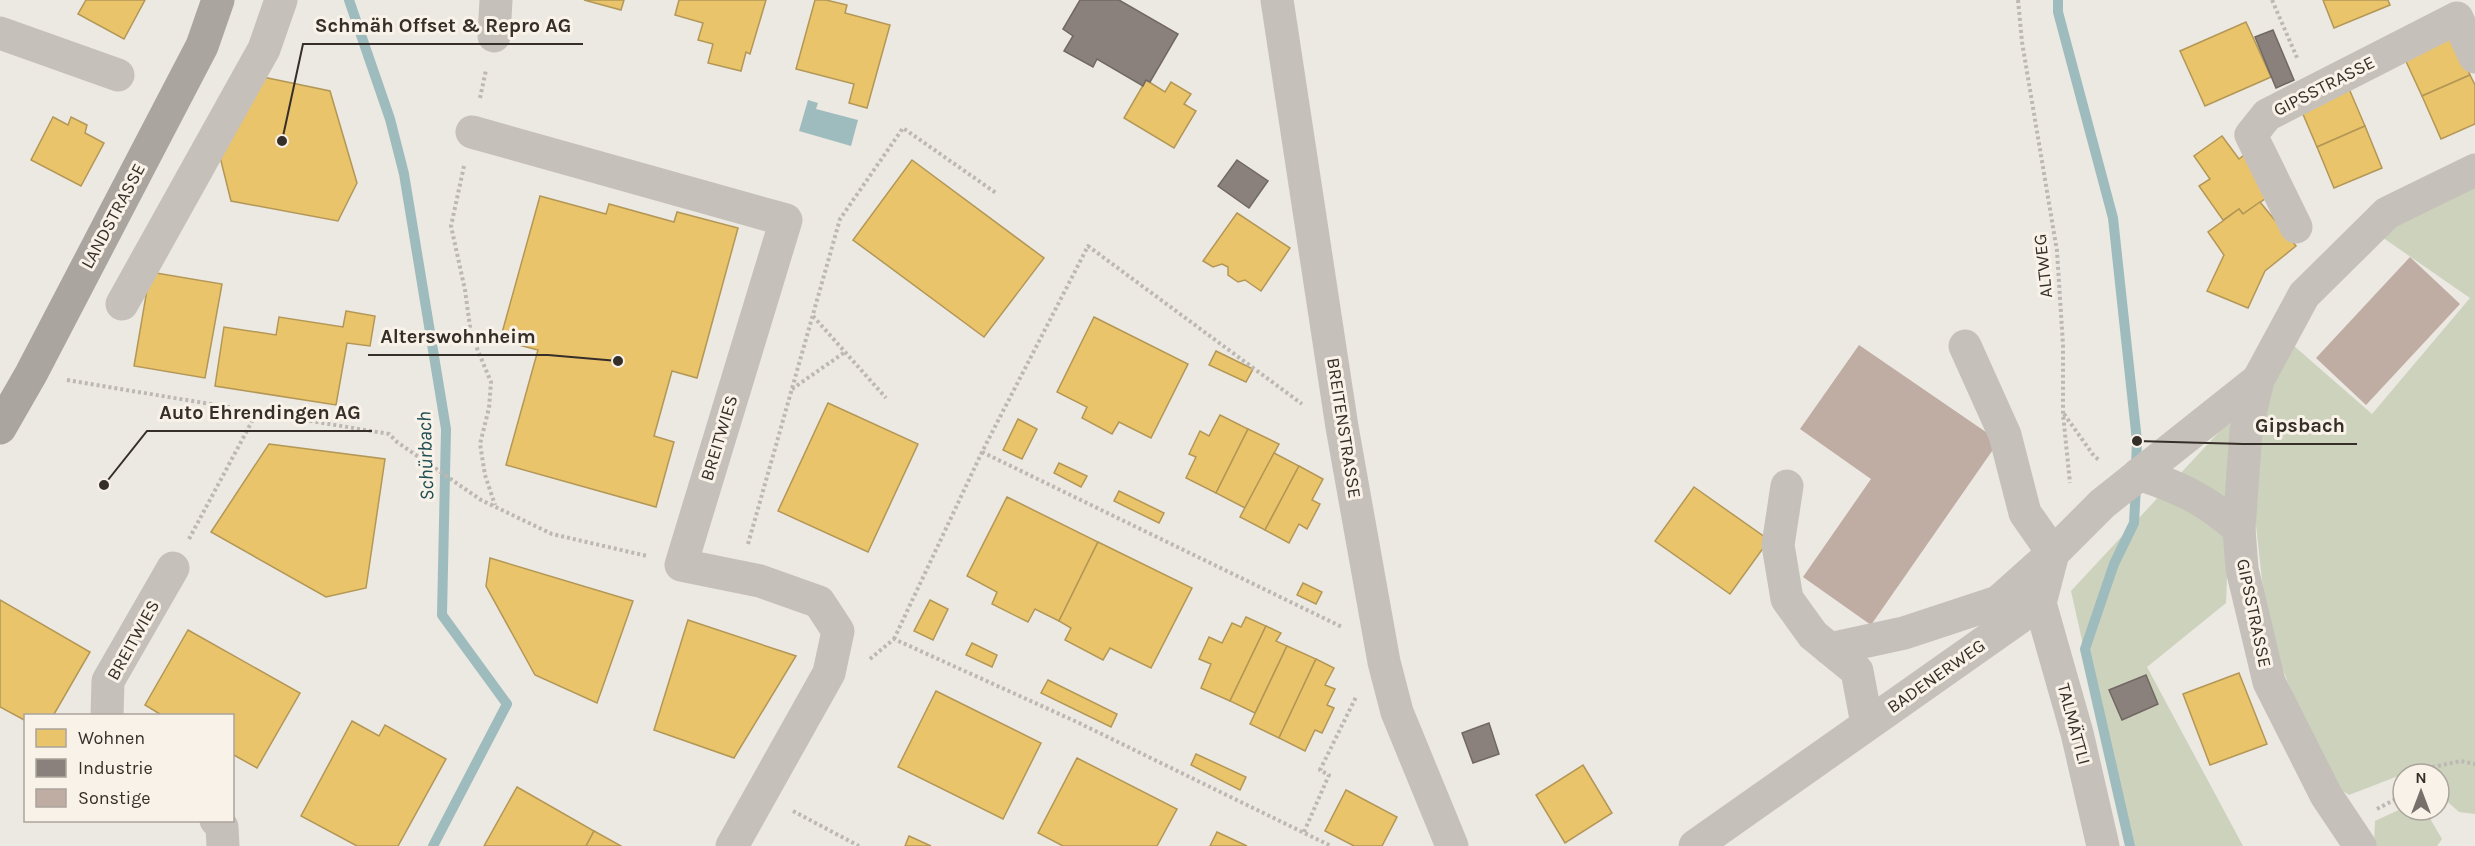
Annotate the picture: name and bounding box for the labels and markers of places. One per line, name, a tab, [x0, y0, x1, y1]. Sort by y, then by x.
callout: Schmäh Offset & Repro AG	[303, 6, 583, 44]
callout: Alterswohnheim	[368, 317, 548, 355]
callout: Auto Ehrendingen AG	[147, 393, 372, 431]
callout: Gipsbach	[2243, 406, 2357, 444]

